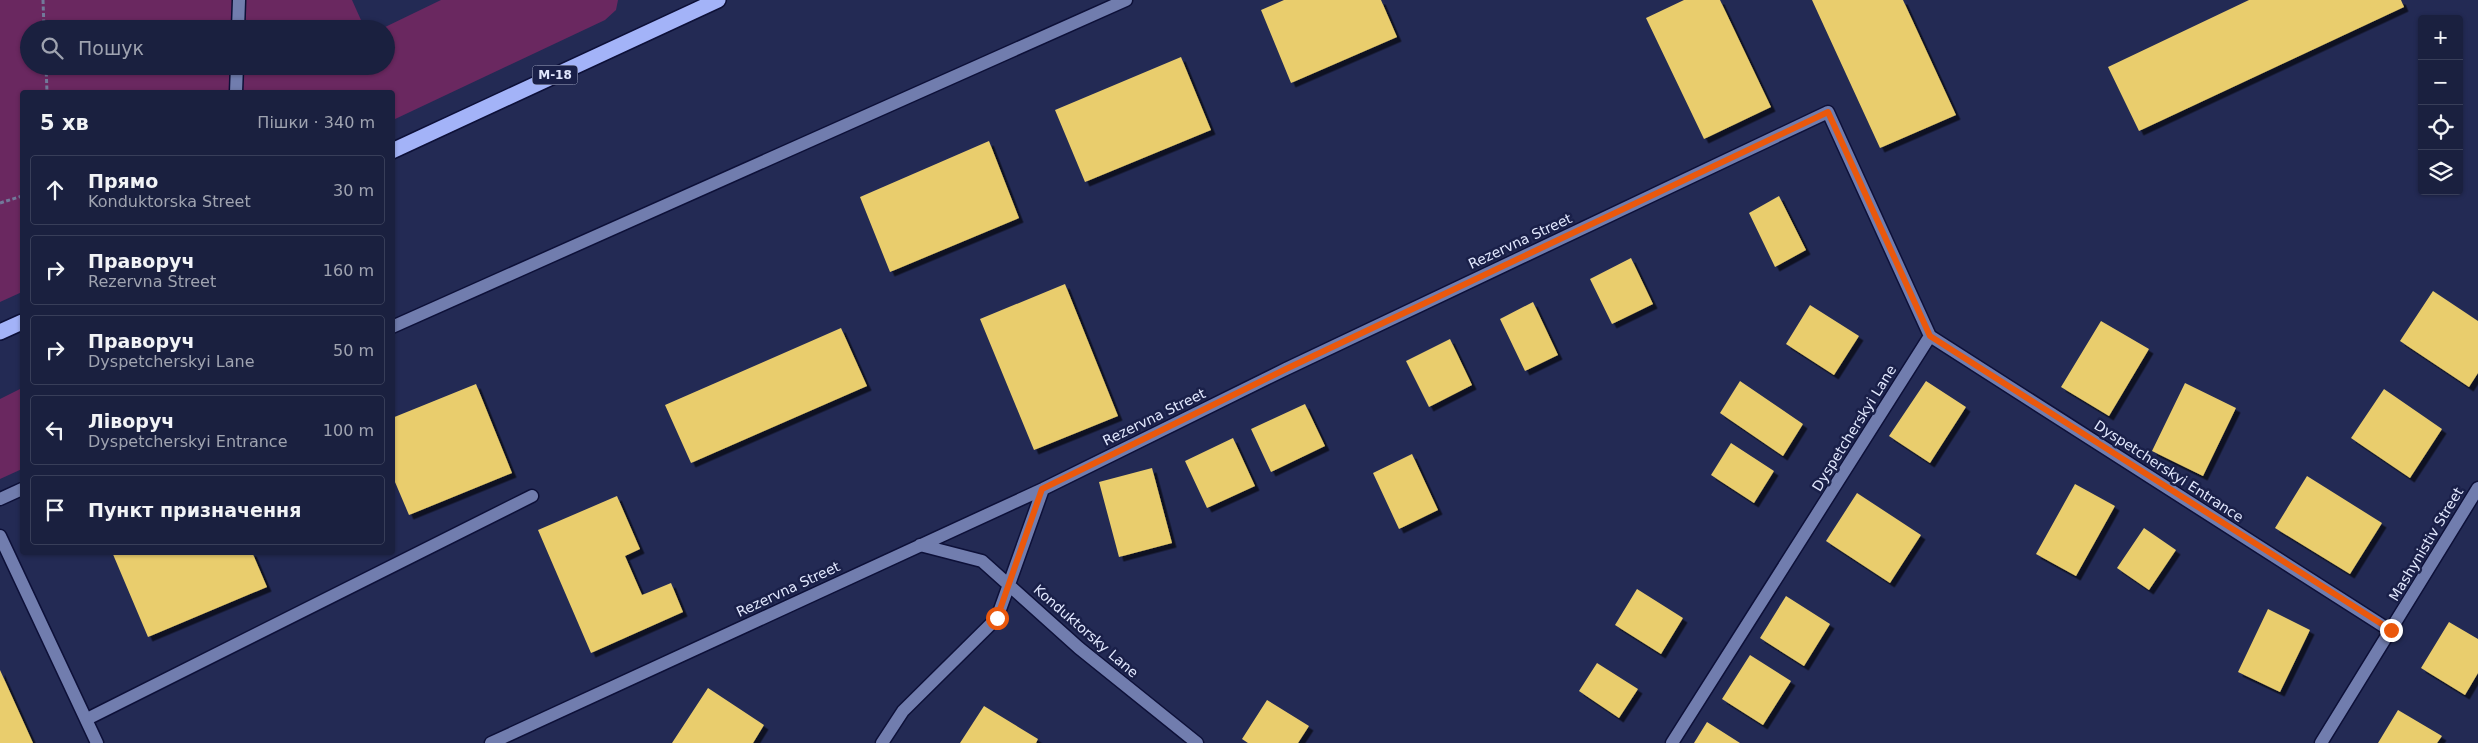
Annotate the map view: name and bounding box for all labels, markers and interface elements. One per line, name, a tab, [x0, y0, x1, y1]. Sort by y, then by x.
map controls	[2418, 15, 2463, 195]
button: +	[2418, 15, 2463, 60]
search box	[20, 20, 395, 75]
icon: search	[38, 34, 66, 62]
text: Пошук	[78, 37, 144, 59]
button: −	[2418, 60, 2463, 105]
road number: М-18	[532, 66, 578, 84]
button: locate	[2418, 105, 2463, 150]
text: 5 хв	[40, 111, 89, 135]
text: Пішки · 340 m	[257, 113, 375, 132]
button: layers	[2418, 150, 2463, 195]
text: Прямо	[88, 170, 158, 192]
icon: ahead	[41, 176, 69, 204]
text: 30 m	[333, 181, 374, 200]
text: Konduktorska Street	[88, 192, 251, 211]
street label: Rezervna Street	[1466, 210, 1575, 272]
text: Праворуч	[88, 250, 194, 272]
icon: right	[41, 256, 69, 284]
text: 160 m	[323, 261, 374, 280]
text: Rezervna Street	[88, 272, 216, 291]
text: Праворуч	[88, 330, 194, 352]
icon: right	[41, 336, 69, 364]
text: 50 m	[333, 341, 374, 360]
text: Dyspetcherskyi Lane	[88, 352, 255, 371]
street label: Dyspetcherskyi Lane	[1809, 362, 1899, 494]
street label: Rezervna Street	[1100, 385, 1208, 449]
text: Ліворуч	[88, 410, 174, 432]
icon: left	[41, 416, 69, 444]
street label: Dyspetcherskyi Entrance	[2091, 417, 2247, 525]
text: 100 m	[323, 421, 374, 440]
text: Dyspetcherskyi Entrance	[88, 432, 287, 451]
street label: Mashynistiv Street	[2386, 484, 2467, 604]
icon: arrive	[41, 496, 69, 524]
text: Пункт призначення	[88, 499, 301, 521]
street label: Rezervna Street	[734, 558, 843, 620]
street label: Konduktorsky Lane	[1031, 581, 1141, 681]
route start	[986, 607, 1009, 630]
route end	[2380, 619, 2403, 642]

